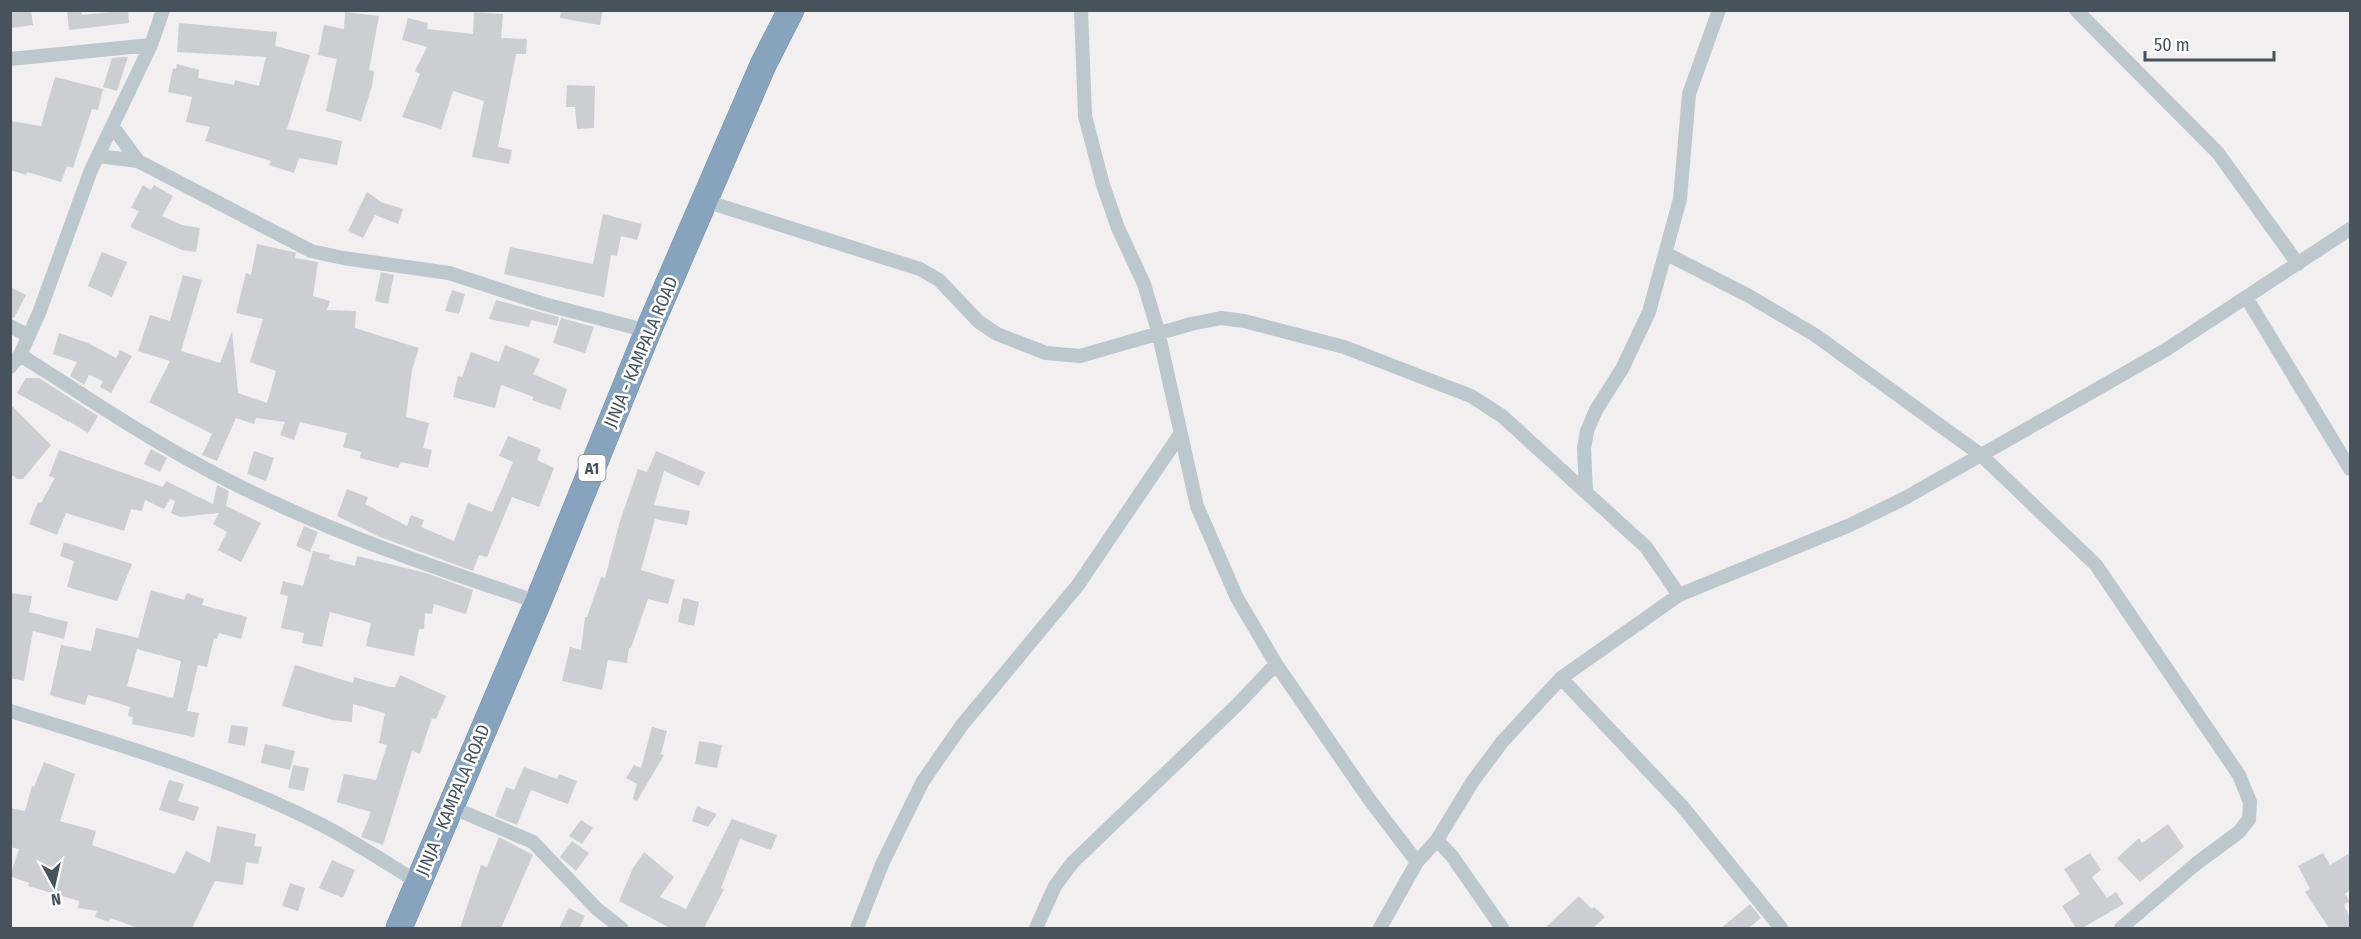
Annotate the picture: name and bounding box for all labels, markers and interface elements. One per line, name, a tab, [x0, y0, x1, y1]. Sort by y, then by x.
scale bar	[2145, 24, 2274, 62]
text: 50 m	[2154, 34, 2190, 56]
street label: JINJA - KAMPALA ROAD	[599, 273, 683, 431]
road number: A1	[578, 455, 606, 481]
street label: JINJA - KAMPALA ROAD	[411, 721, 495, 879]
north arrow	[24, 855, 84, 915]
text: N	[50, 889, 62, 909]

